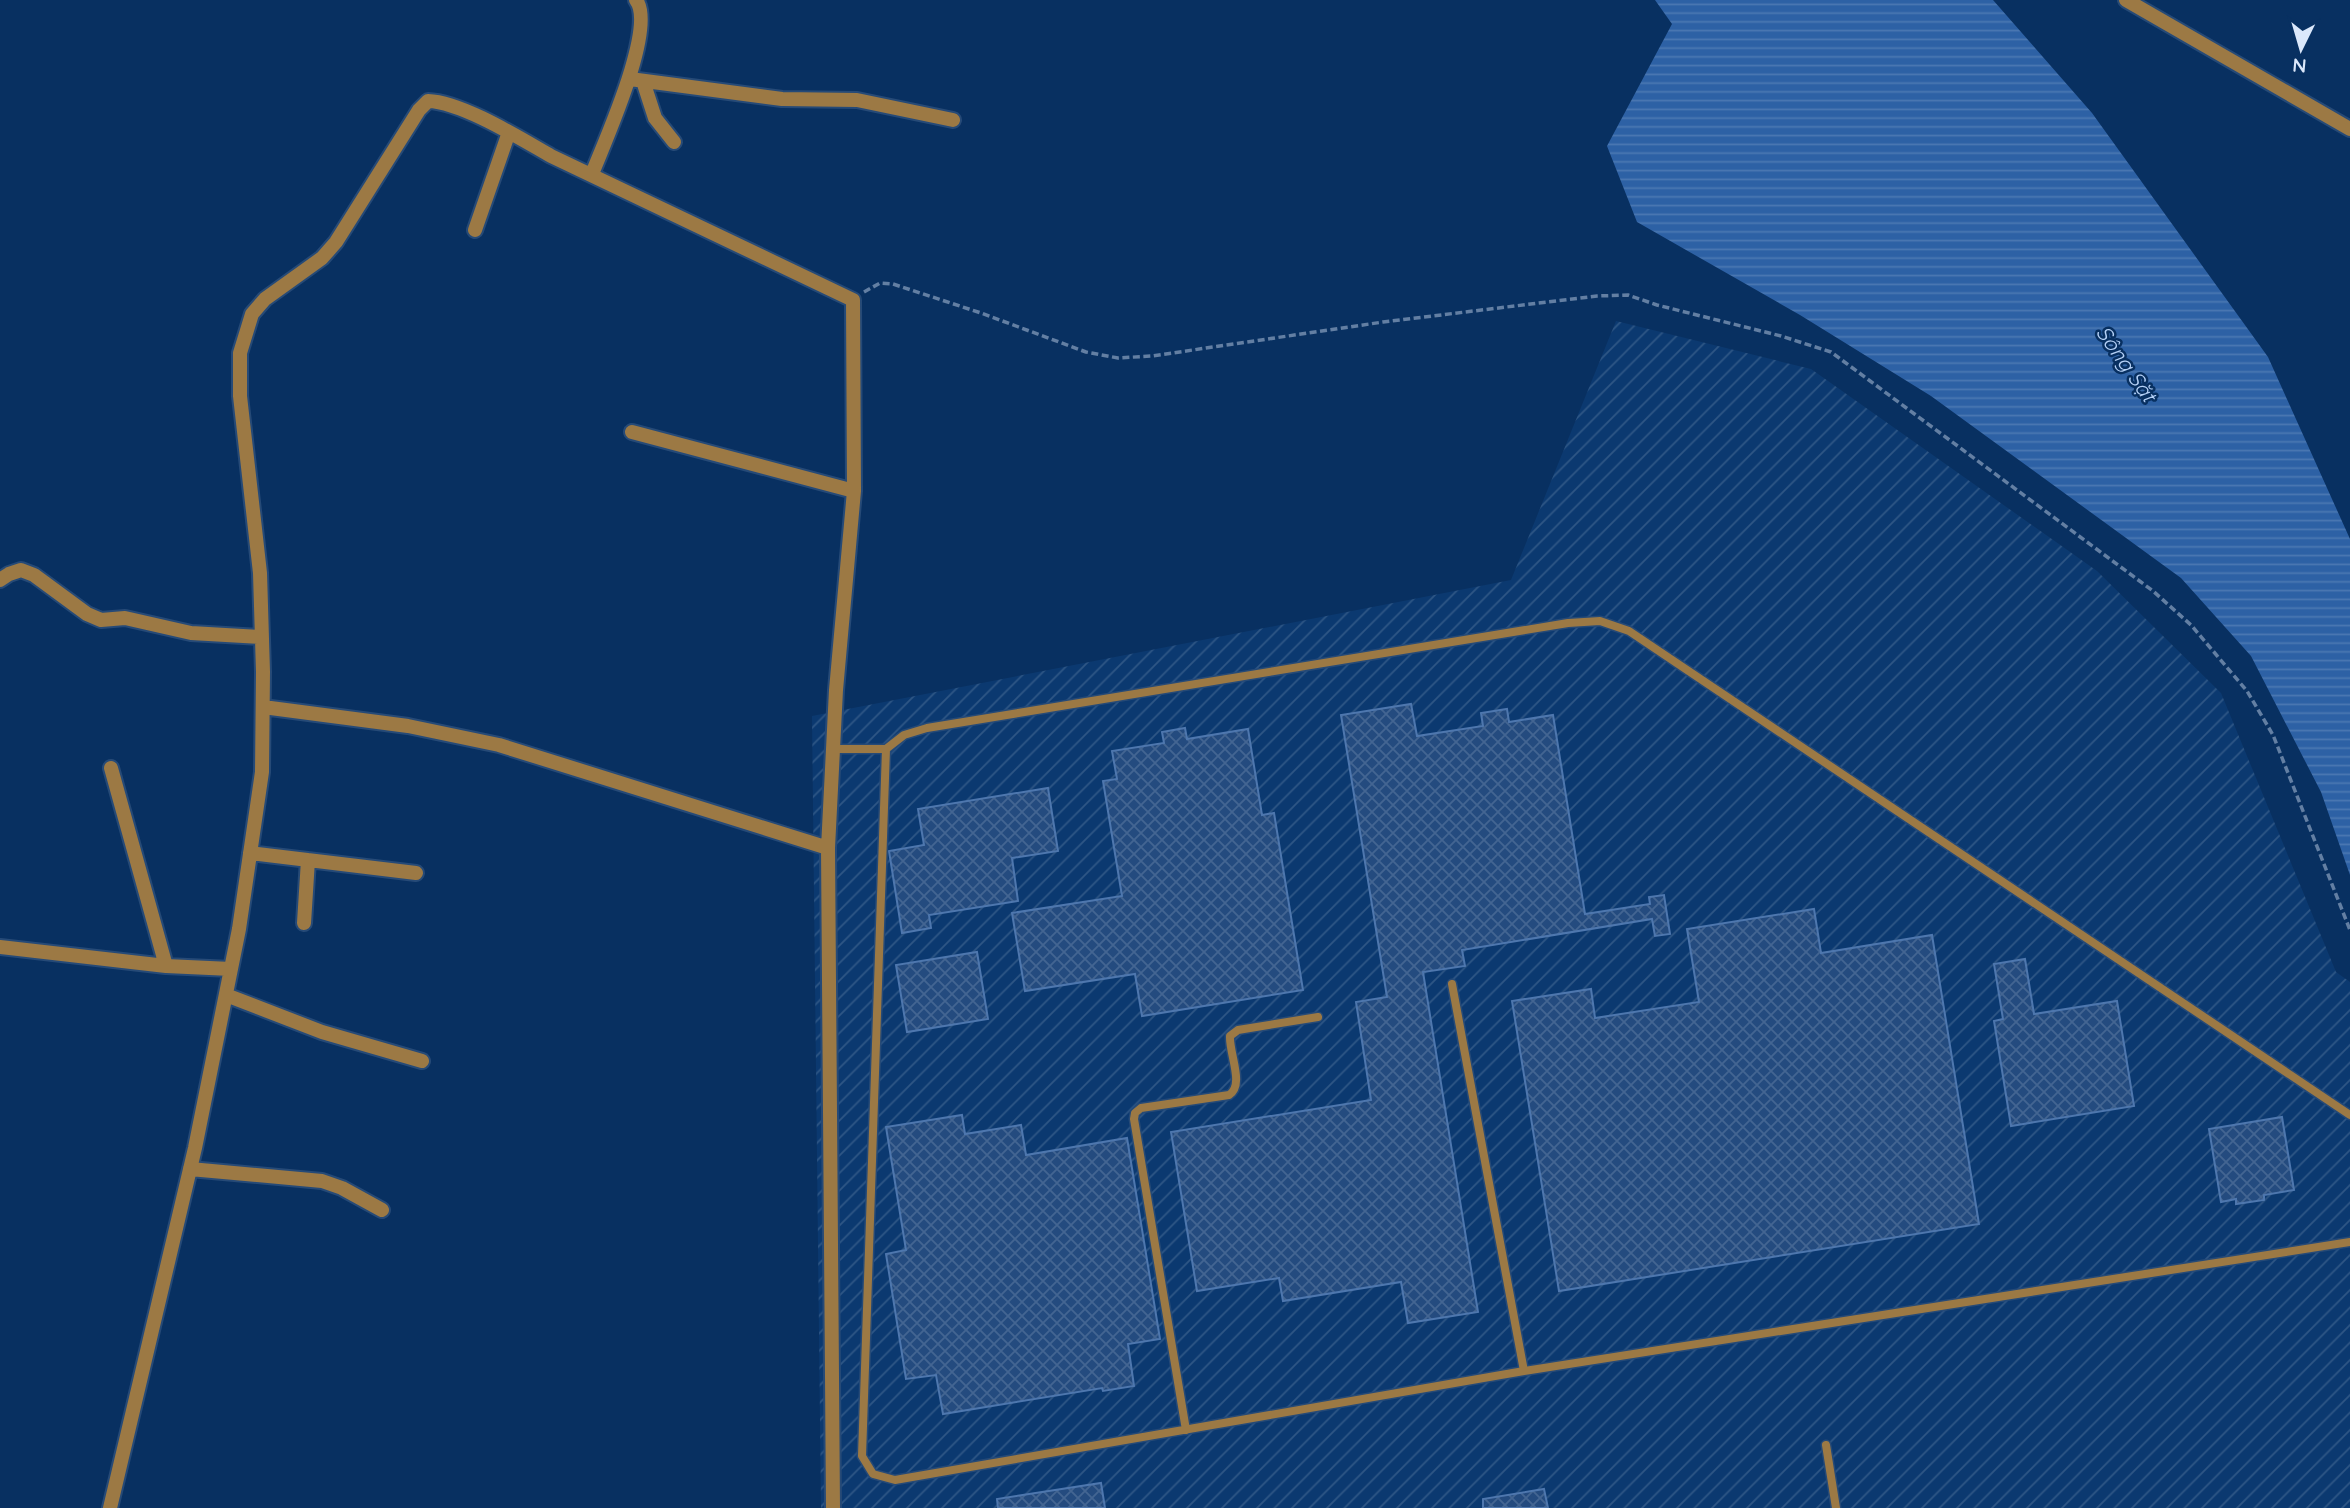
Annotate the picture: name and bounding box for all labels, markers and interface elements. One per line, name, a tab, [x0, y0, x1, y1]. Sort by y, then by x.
north arrow	[2266, 14, 2336, 84]
text: N	[2292, 53, 2308, 78]
water label: Sông Sặt	[2091, 320, 2164, 409]

